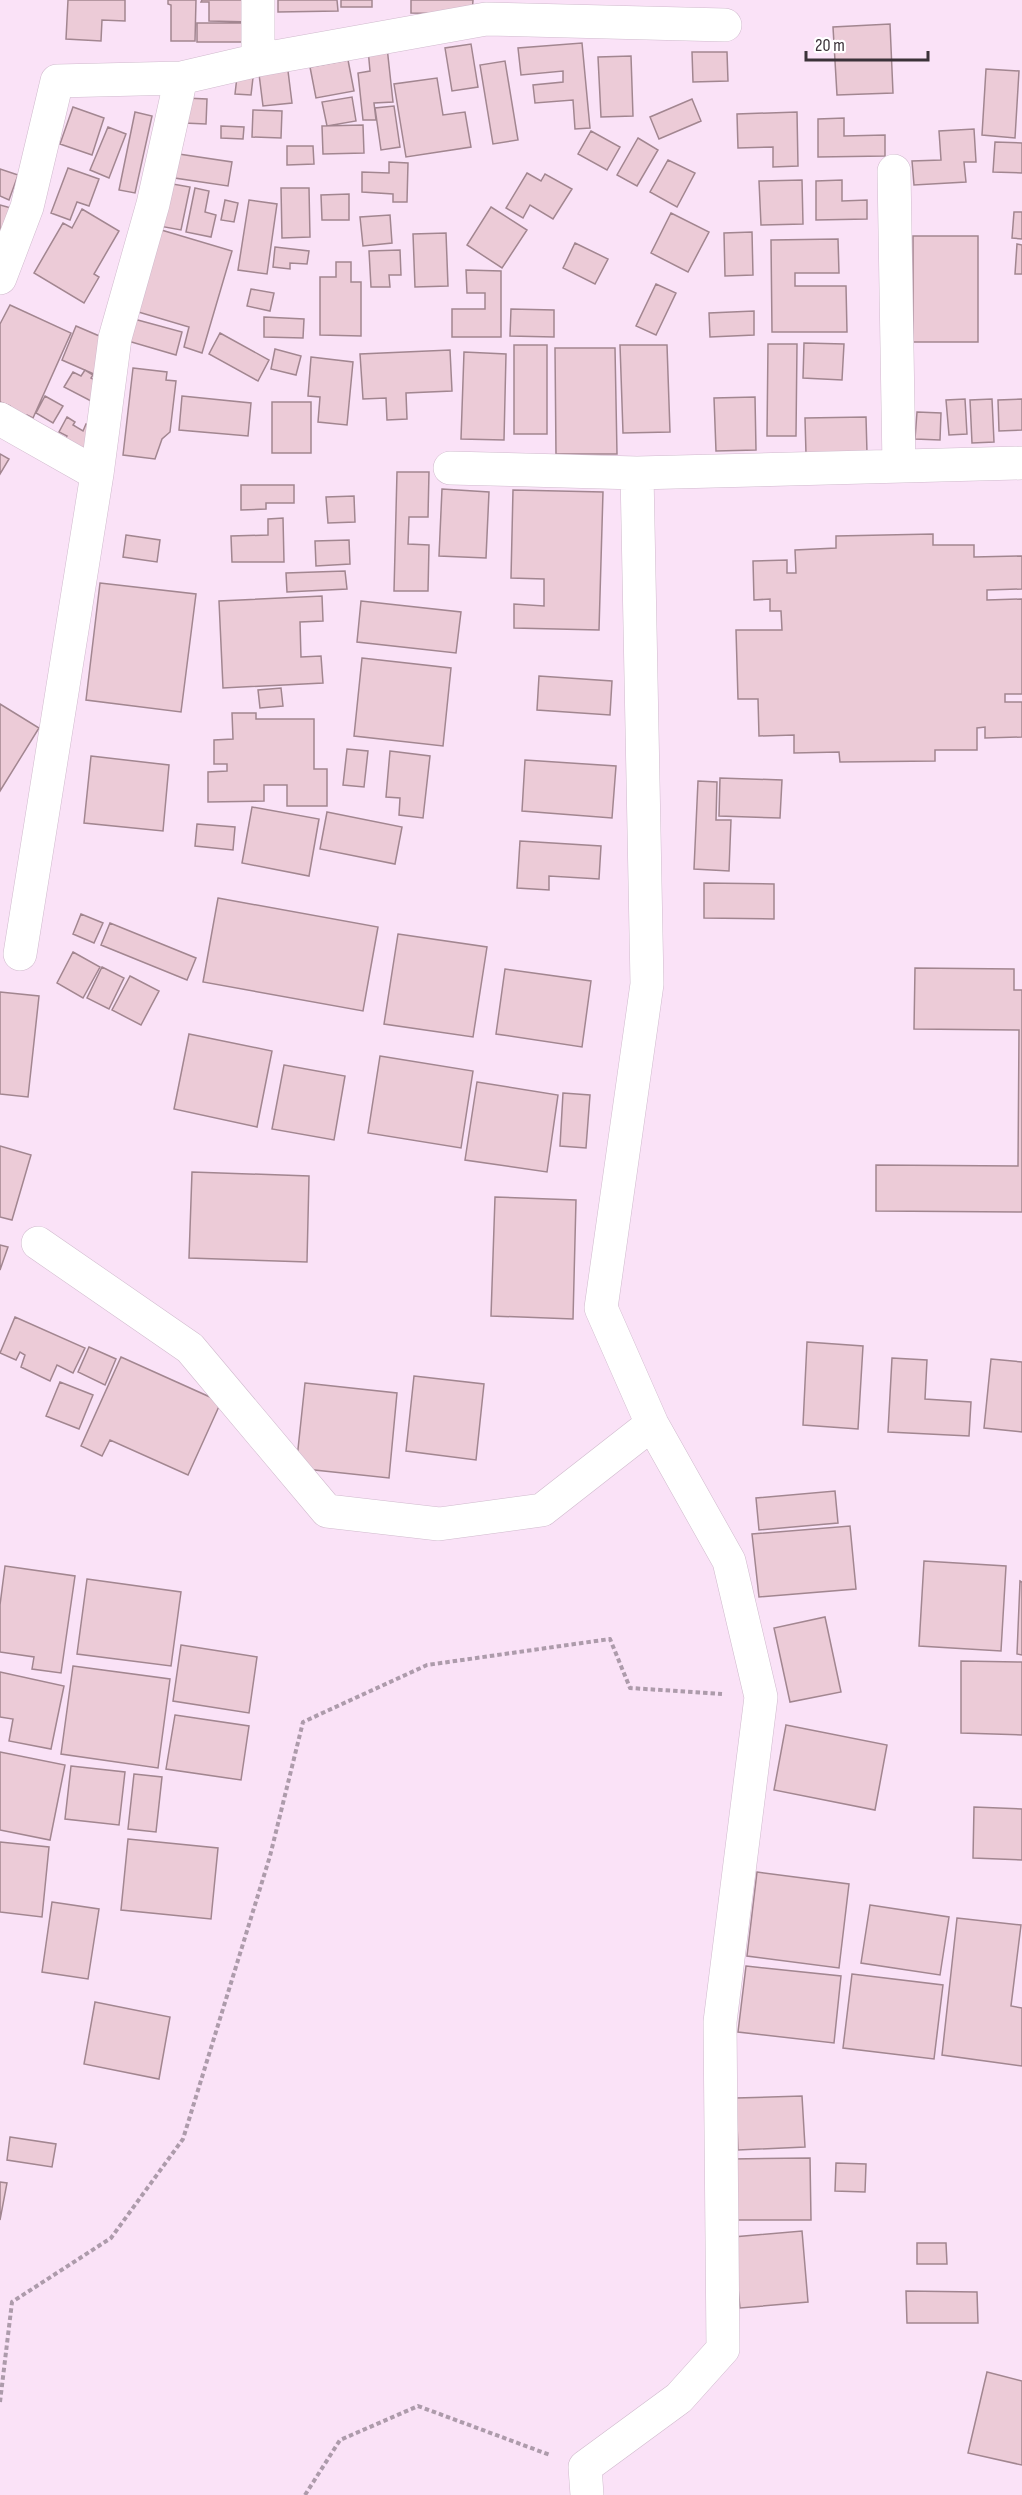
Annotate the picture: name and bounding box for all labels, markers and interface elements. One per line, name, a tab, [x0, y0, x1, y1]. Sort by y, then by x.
scale bar	[806, 24, 928, 62]
text: 20 m	[815, 35, 845, 56]

